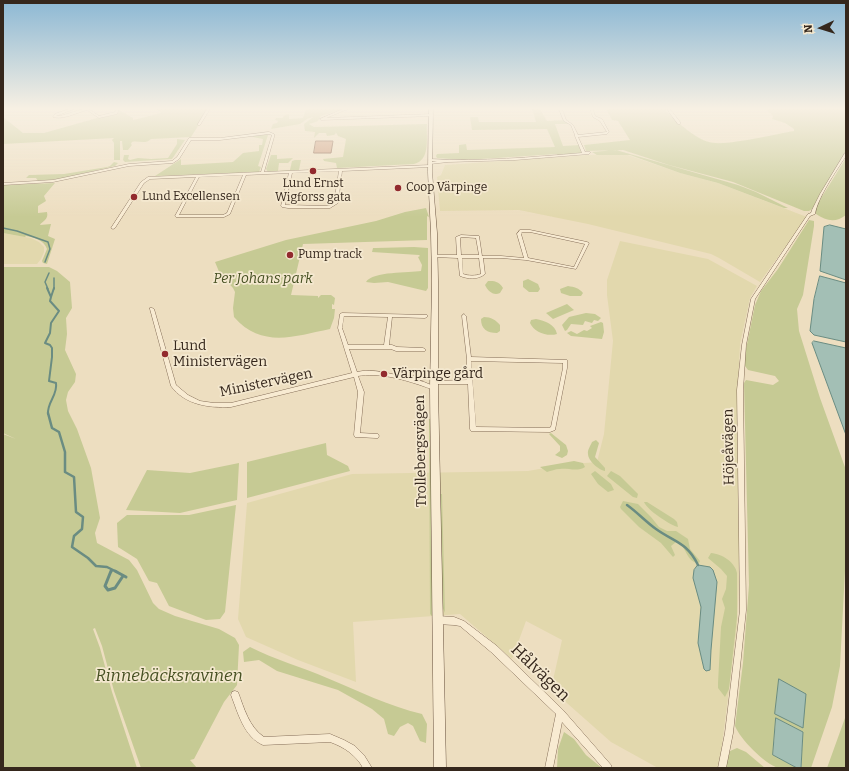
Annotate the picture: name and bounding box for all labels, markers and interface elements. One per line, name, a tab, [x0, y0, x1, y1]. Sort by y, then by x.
north arrow	[801, 8, 841, 48]
text: N	[802, 24, 815, 34]
marker: Lund Ernst Wigforss gata	[308, 166, 318, 176]
place label: Lund Ernst Wigforss gata	[275, 177, 351, 205]
place label: Coop Värpinge	[406, 181, 487, 195]
marker: Coop Värpinge	[393, 183, 403, 193]
place label: Lund Excellensen	[142, 190, 240, 204]
marker: Lund Excellensen	[129, 192, 139, 202]
place label: Pump track	[298, 248, 362, 262]
marker: Pump track	[285, 250, 295, 260]
park label: Per Johans park	[213, 271, 313, 287]
place label: Lund Ministervägen	[173, 338, 267, 370]
marker: Lund Ministervägen	[160, 349, 170, 359]
street label: Ministervägen	[218, 365, 314, 401]
place label: Värpinge gård	[392, 366, 483, 382]
marker: Värpinge gård	[379, 369, 389, 379]
street label: Trollebergsvägen	[412, 395, 430, 507]
street label: Höjeåvägen	[720, 409, 738, 485]
street label: Hålvägen	[506, 640, 574, 706]
park label: Rinnebäcksravinen	[95, 666, 243, 686]

